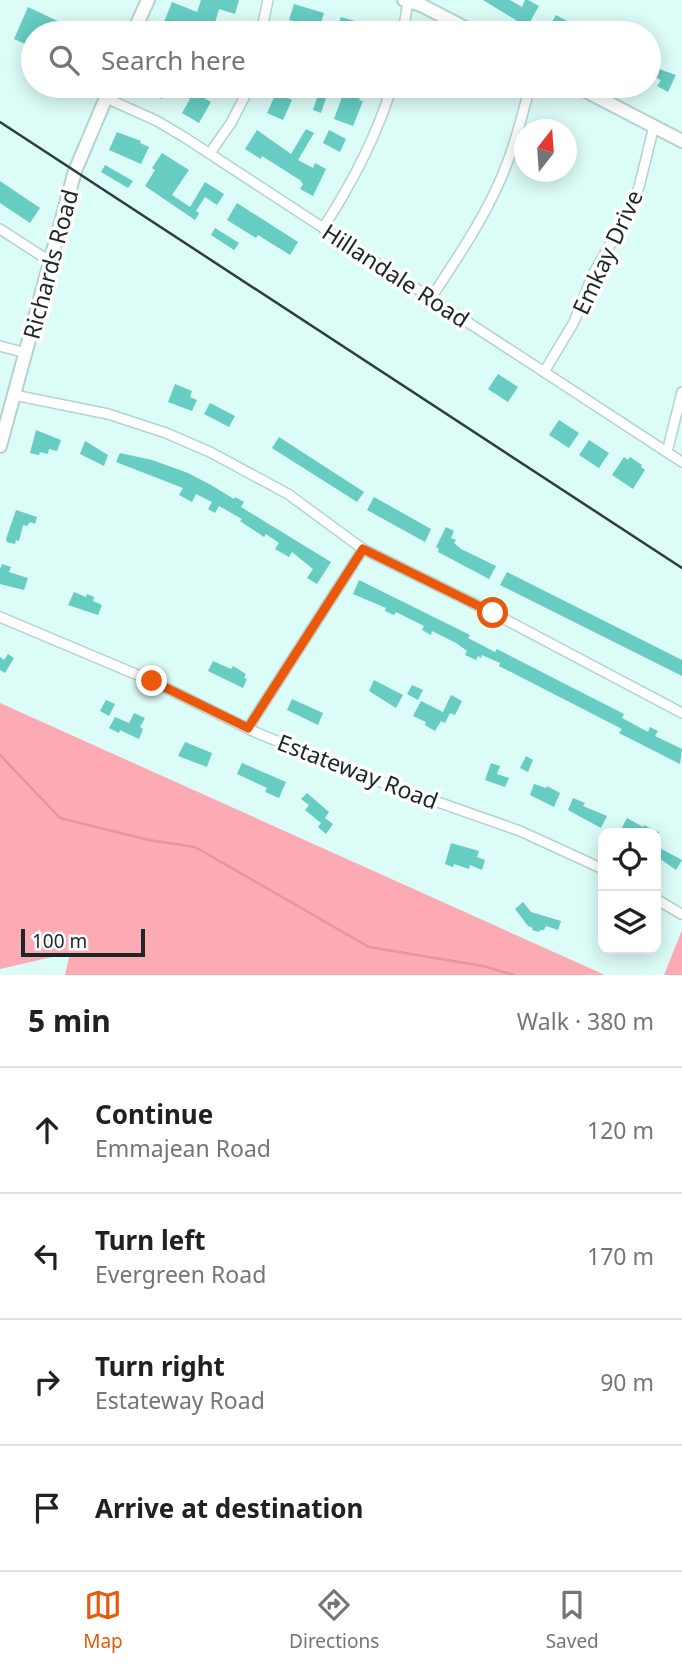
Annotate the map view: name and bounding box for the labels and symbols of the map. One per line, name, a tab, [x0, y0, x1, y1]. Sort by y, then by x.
north arrow	[514, 119, 577, 182]
street label: Emkay Drive	[564, 184, 650, 320]
street label: Richards Road	[15, 186, 85, 342]
street label: Hillandale Road	[316, 216, 476, 334]
route start	[477, 597, 508, 628]
route end	[136, 665, 167, 696]
street label: Estateway Road	[273, 726, 443, 816]
scale bar	[21, 926, 145, 958]

